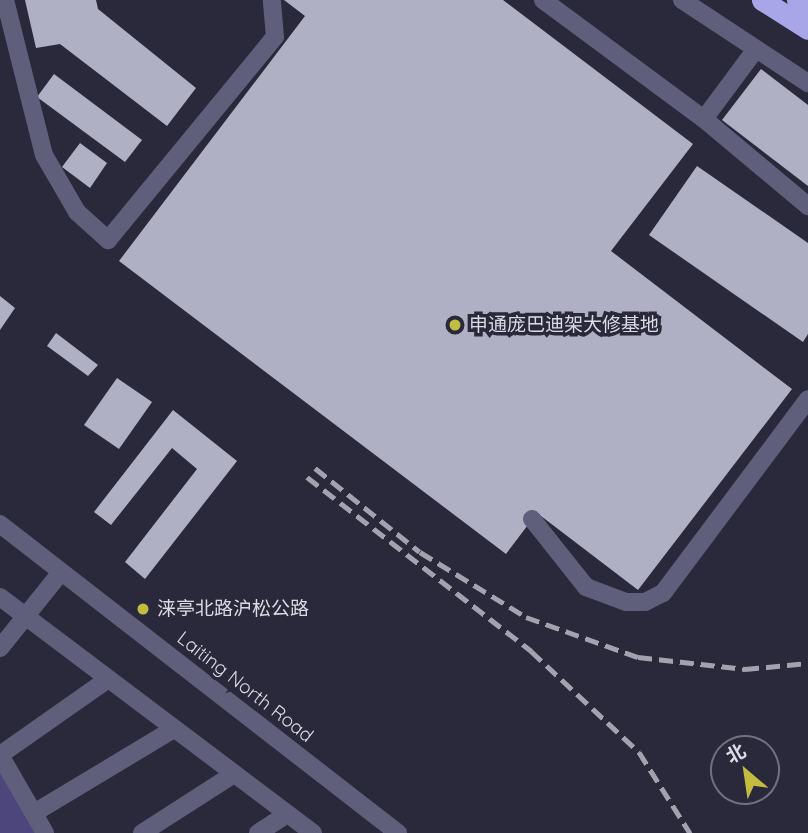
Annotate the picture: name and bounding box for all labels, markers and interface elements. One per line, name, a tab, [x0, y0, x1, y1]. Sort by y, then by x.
place label: 申通庞巴迪架大修基地	[469, 314, 659, 336]
marker: 申通庞巴迪架大修基地	[447, 317, 463, 333]
place label: 涞亭北路沪松公路	[157, 598, 309, 620]
marker: 涞亭北路沪松公路	[135, 601, 151, 617]
street label: Laiting North Road	[172, 627, 318, 747]
north arrow	[710, 735, 780, 805]
text: 北	[722, 738, 750, 768]

